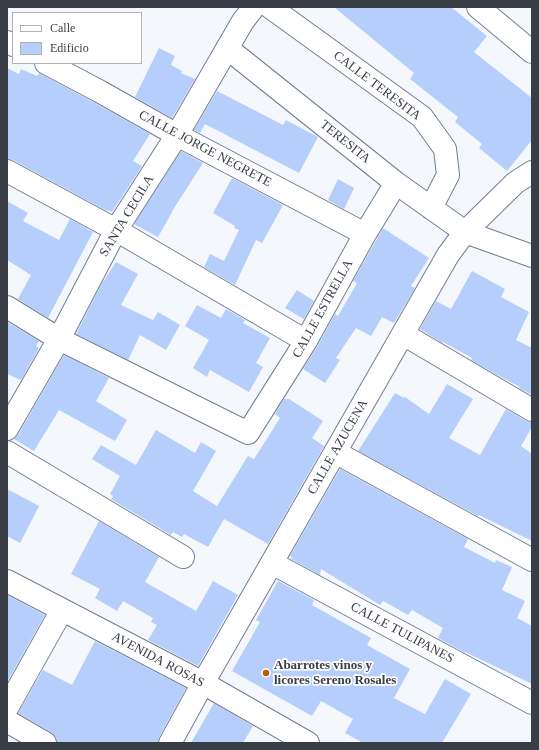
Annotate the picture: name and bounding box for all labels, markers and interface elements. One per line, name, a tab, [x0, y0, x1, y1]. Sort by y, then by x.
legend	[12, 12, 142, 64]
text: Calle	[50, 21, 75, 35]
text: Edificio	[50, 41, 89, 55]
street label: CALLE TERESITA	[330, 48, 424, 124]
street label: CALLE JORGE NEGRETE	[136, 107, 274, 191]
street label: TERESITA	[317, 117, 373, 167]
street label: SANTA CECILA	[96, 172, 158, 260]
street label: CALLE ESTRELLA	[289, 257, 357, 361]
street label: CALLE AZUCENA	[304, 397, 372, 497]
street label: CALLE TULIPANES	[348, 599, 456, 667]
street label: AVENIDA ROSAS	[109, 629, 207, 691]
place label: Abarrotes vinos y licores Sereno Rosales	[274, 658, 396, 689]
marker: Abarrotes vinos y licores Sereno Rosales	[261, 668, 271, 678]

